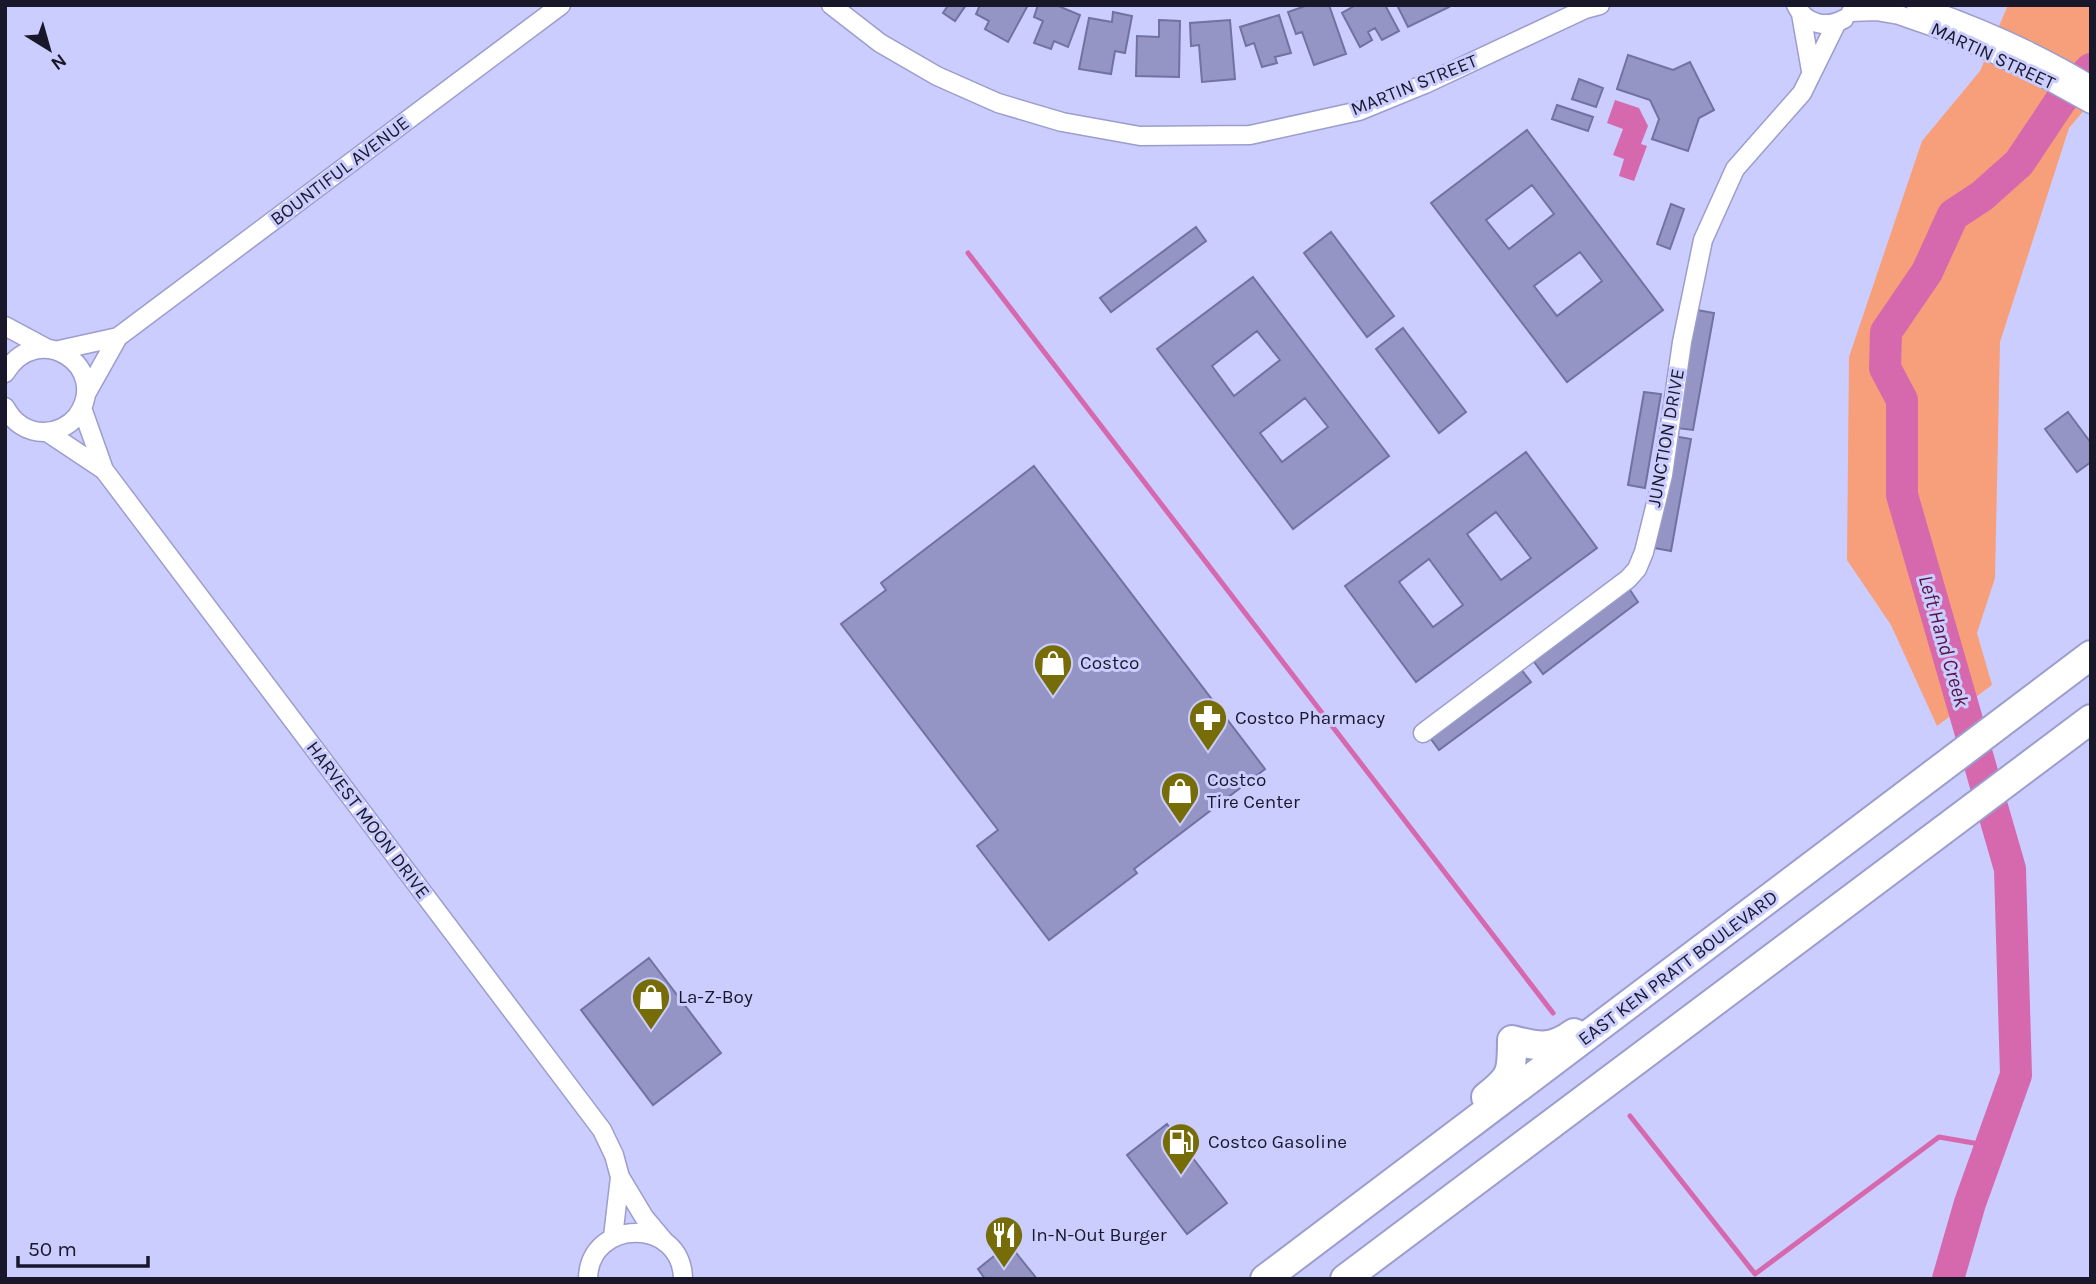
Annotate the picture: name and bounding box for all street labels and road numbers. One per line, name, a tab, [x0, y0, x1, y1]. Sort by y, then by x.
street label: MARTIN STREET	[1927, 18, 2059, 95]
street label: MARTIN STREET	[1348, 49, 1481, 120]
street label: BOUNTIFUL AVENUE	[266, 112, 414, 230]
street label: JUNCTION DRIVE	[1643, 367, 1689, 509]
street label: HARVEST MOON DRIVE	[302, 737, 434, 903]
street label: EAST KEN PRATT BOULEVARD	[1574, 886, 1782, 1050]

